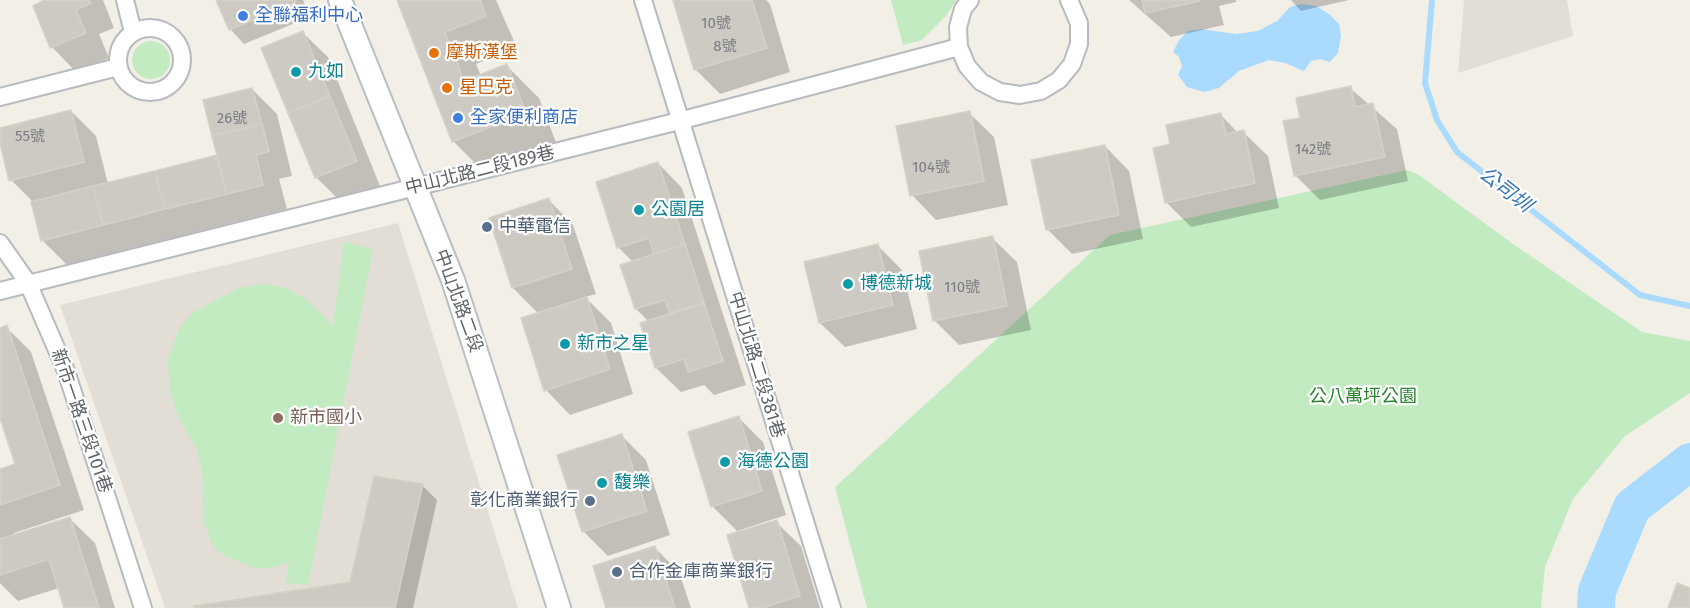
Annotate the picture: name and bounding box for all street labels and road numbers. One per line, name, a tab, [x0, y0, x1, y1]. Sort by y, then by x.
street label: 中山北路二段189巷	[403, 142, 557, 200]
street label: 中山北路二段	[429, 247, 487, 355]
street label: 中山北路二段381巷	[723, 289, 789, 441]
street label: 新市一路三段101巷	[46, 346, 116, 496]

